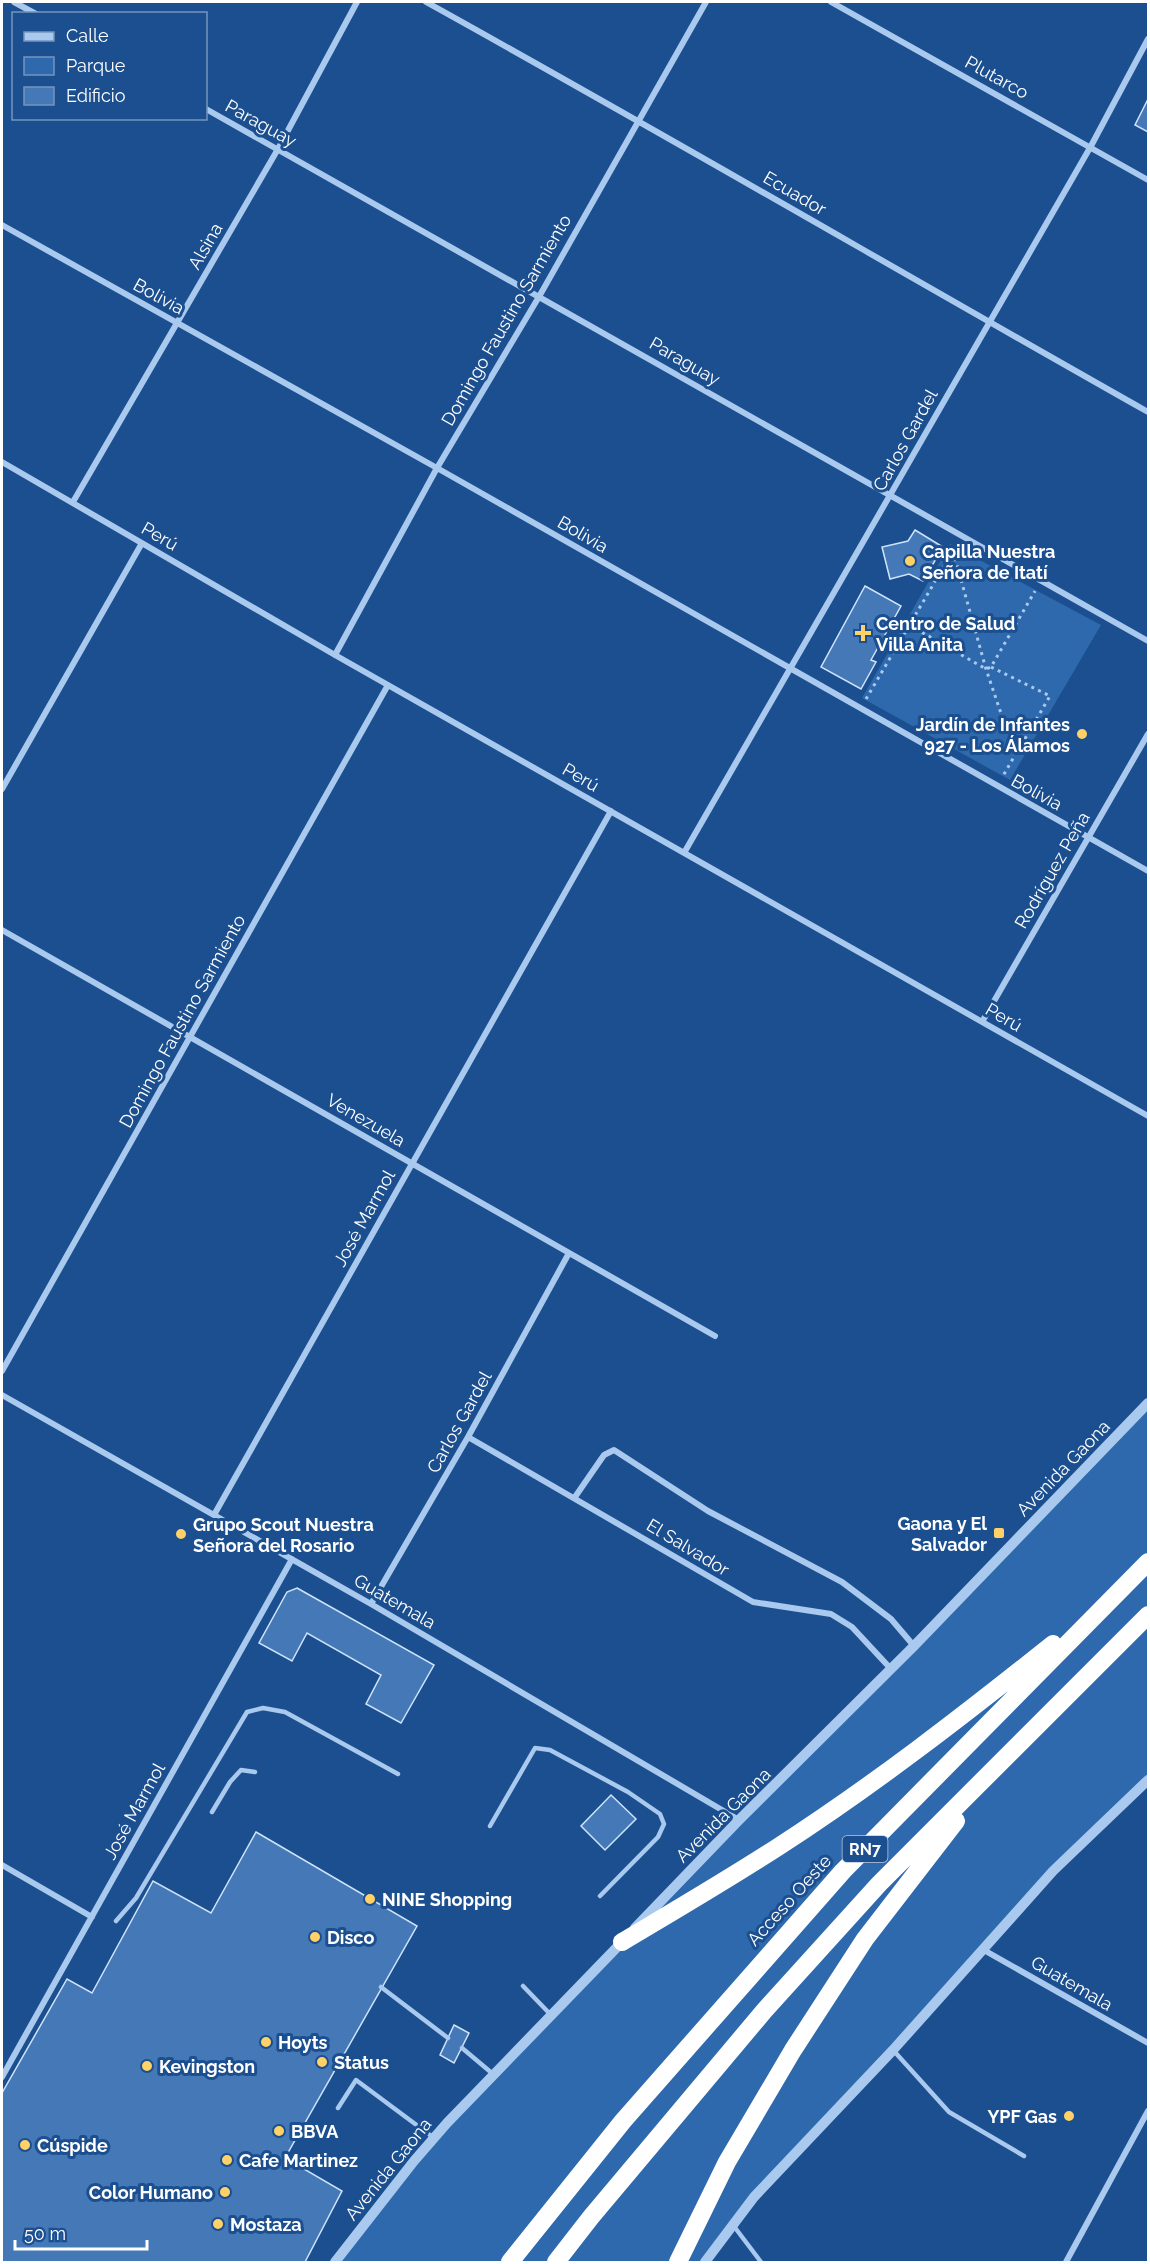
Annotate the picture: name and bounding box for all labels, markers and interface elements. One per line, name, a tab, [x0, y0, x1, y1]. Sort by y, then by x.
legend	[12, 12, 207, 120]
text: Calle	[66, 25, 109, 46]
street label: Plutarco	[962, 51, 1033, 103]
text: Parque	[66, 55, 126, 76]
text: Edificio	[66, 85, 126, 106]
street label: Paraguay	[222, 95, 300, 151]
street label: Ecuador	[760, 167, 831, 220]
street label: Domingo Faustino Sarmiento	[437, 210, 575, 429]
street label: Alsina	[183, 219, 227, 273]
street label: Bolivia	[130, 274, 188, 318]
street label: Paraguay	[646, 332, 724, 390]
street label: Carlos Gardel	[868, 385, 942, 494]
street label: Bolivia	[554, 511, 612, 557]
street label: Perú	[138, 517, 182, 555]
place label: Capilla Nuestra Señora de Itatí	[922, 541, 1055, 583]
marker: Capilla Nuestra Señora de Itatí	[903, 554, 917, 568]
place label: Centro de Salud Villa Anita	[876, 613, 1015, 655]
marker: Centro de Salud Villa Anita	[854, 624, 872, 642]
place label: Jardín de Infantes 927 - Los Álamos	[916, 714, 1070, 756]
marker: Jardín de Infantes 927 - Los Álamos	[1075, 727, 1089, 741]
street label: Perú	[559, 758, 603, 796]
street label: Bolivia	[1008, 770, 1066, 814]
street label: Rodríguez Peña	[1010, 808, 1094, 932]
street label: Domingo Faustino Sarmiento	[115, 911, 250, 1131]
street label: Perú	[982, 998, 1026, 1036]
street label: Venezuela	[323, 1089, 409, 1151]
street label: José Marmol	[329, 1166, 399, 1270]
street label: Carlos Gardel	[422, 1367, 496, 1476]
street label: Avenida Gaona	[1012, 1416, 1114, 1520]
place label: Gaona y El Salvador	[897, 1513, 987, 1555]
place label: Grupo Scout Nuestra Señora del Rosario	[193, 1514, 374, 1556]
street label: El Salvador	[643, 1514, 734, 1580]
marker: Gaona y El Salvador	[992, 1526, 1006, 1540]
marker: Grupo Scout Nuestra Señora del Rosario	[174, 1527, 188, 1541]
street label: Guatemala	[350, 1569, 440, 1633]
street label: José Marmol	[99, 1759, 169, 1863]
street label: Avenida Gaona	[671, 1763, 775, 1867]
road number: RN7	[842, 1836, 888, 1862]
street label: Acceso Oeste	[743, 1850, 836, 1950]
place label: NINE Shopping	[382, 1889, 512, 1910]
marker: NINE Shopping	[363, 1892, 377, 1906]
place label: Disco	[327, 1927, 374, 1948]
marker: Disco	[308, 1930, 322, 1944]
street label: Guatemala	[1027, 1951, 1117, 2015]
place label: Hoyts	[278, 2032, 328, 2053]
marker: Hoyts	[259, 2035, 273, 2049]
place label: Status	[334, 2052, 389, 2073]
marker: Status	[315, 2055, 329, 2069]
place label: Kevingston	[159, 2056, 255, 2077]
marker: Kevingston	[140, 2059, 154, 2073]
place label: YPF Gas	[987, 2106, 1057, 2127]
marker: YPF Gas	[1062, 2109, 1076, 2123]
street label: Avenida Gaona	[340, 2114, 436, 2224]
place label: BBVA	[291, 2121, 339, 2142]
marker: BBVA	[272, 2124, 286, 2138]
place label: Cúspide	[37, 2135, 108, 2156]
marker: Cúspide	[18, 2138, 32, 2152]
place label: Cafe Martinez	[239, 2150, 358, 2171]
marker: Cafe Martinez	[220, 2153, 234, 2167]
place label: Color Humano	[89, 2182, 213, 2203]
marker: Color Humano	[218, 2185, 232, 2199]
scale bar	[15, 2213, 147, 2251]
place label: Mostaza	[230, 2214, 302, 2235]
marker: Mostaza	[211, 2217, 225, 2231]
text: 50 m	[24, 2223, 66, 2244]

